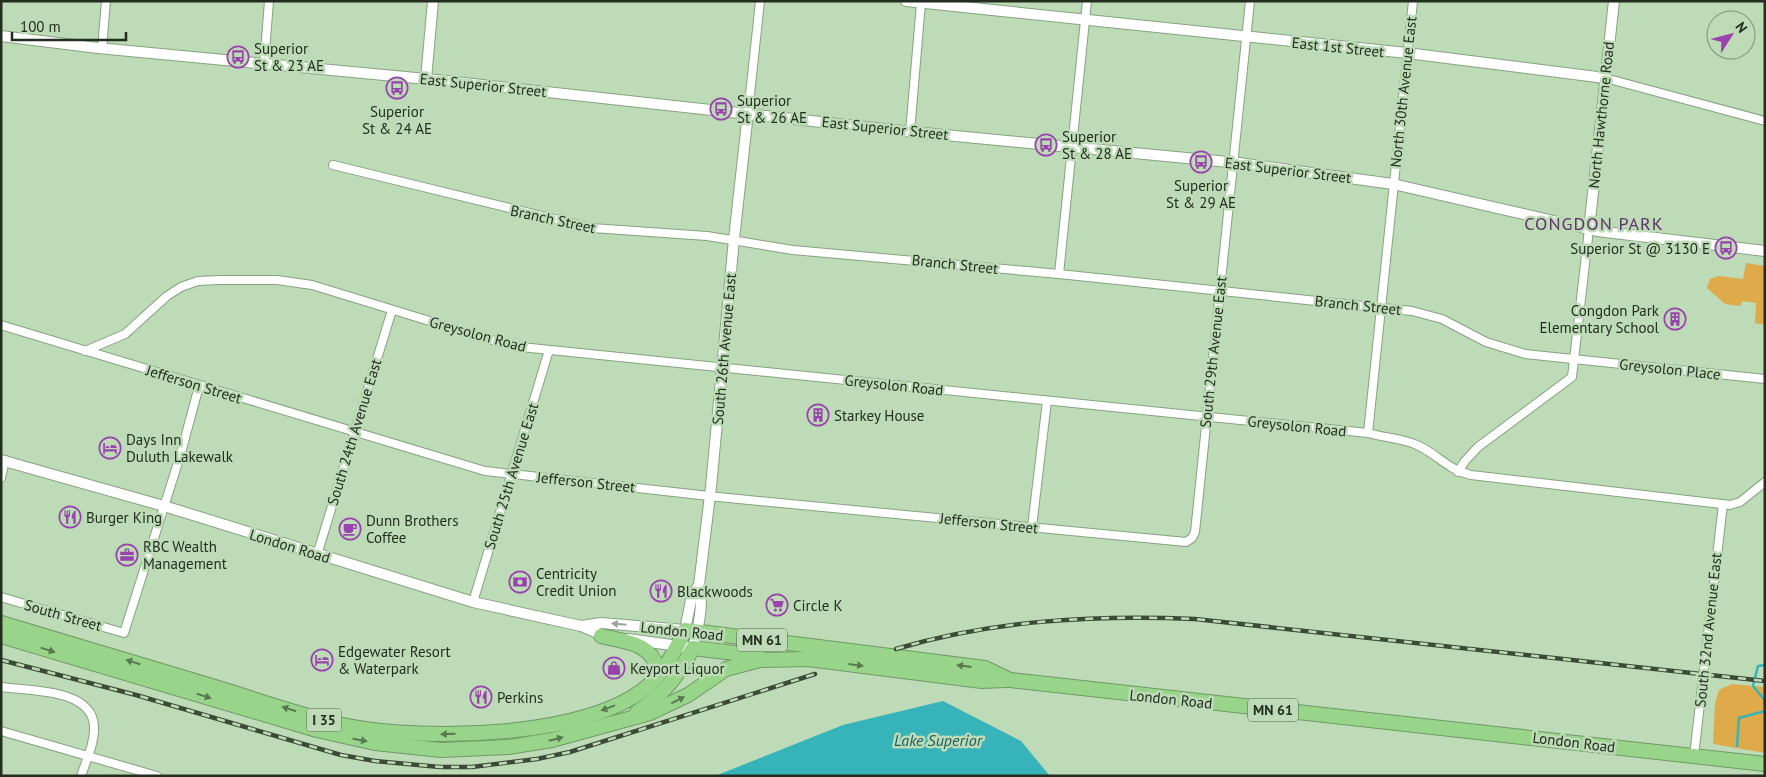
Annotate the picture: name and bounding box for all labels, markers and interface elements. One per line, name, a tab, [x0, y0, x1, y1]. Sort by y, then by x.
scale bar	[12, 10, 126, 42]
north arrow	[1706, 10, 1756, 60]
street label: North 30th Avenue East	[1386, 15, 1420, 169]
text: 100 m	[20, 17, 61, 36]
text: N	[1732, 18, 1752, 36]
street label: East 1st Street	[1291, 33, 1385, 61]
place label: Superior St & 23 AE	[254, 39, 324, 75]
street label: North Hawthorne Road	[1584, 41, 1618, 189]
bus stop icon: Superior St & 23 AE	[226, 45, 250, 69]
street label: East Superior Street	[419, 69, 547, 101]
bus stop icon: Superior St & 24 AE	[385, 76, 409, 100]
place label: Superior St & 26 AE	[737, 91, 807, 127]
bus stop icon: Superior St & 26 AE	[709, 97, 733, 121]
place label: Superior St & 24 AE	[362, 102, 432, 138]
street label: East Superior Street	[821, 112, 949, 144]
place label: Superior St & 28 AE	[1062, 127, 1132, 163]
bus stop icon: Superior St & 28 AE	[1034, 133, 1058, 157]
bus stop icon: Superior St & 29 AE	[1189, 150, 1213, 174]
street label: East Superior Street	[1224, 153, 1352, 187]
place label: Superior St & 29 AE	[1166, 176, 1236, 212]
street label: Branch Street	[509, 201, 597, 237]
district label: CONGDON PARK	[1524, 212, 1664, 235]
bus stop icon: Superior St @ 3130 E	[1714, 236, 1738, 260]
place label: Superior St @ 3130 E	[1570, 239, 1710, 258]
street label: Branch Street	[911, 250, 999, 278]
street label: South 26th Avenue East	[708, 272, 740, 426]
street label: South 29th Avenue East	[1196, 275, 1230, 429]
street label: Branch Street	[1314, 291, 1402, 319]
place label: Congdon Park Elementary School	[1539, 301, 1660, 337]
building icon: Congdon Park Elementary School	[1663, 307, 1687, 331]
street label: Greysolon Road	[428, 312, 528, 356]
street label: Greysolon Place	[1618, 354, 1722, 384]
street label: South 24th Avenue East	[323, 356, 385, 508]
street label: Jefferson Street	[143, 360, 244, 408]
street label: Greysolon Road	[844, 370, 944, 400]
street label: South 25th Avenue East	[480, 400, 542, 552]
building icon: Starkey House	[806, 403, 830, 427]
place label: Starkey House	[834, 406, 924, 425]
street label: Greysolon Road	[1247, 411, 1347, 441]
place label: Days Inn Duluth Lakewalk	[126, 430, 234, 466]
hotel icon: Days Inn Duluth Lakewalk	[98, 436, 122, 460]
street label: Jefferson Street	[535, 467, 636, 497]
restaurant icon: Burger King	[58, 505, 82, 529]
place label: Burger King	[86, 508, 162, 527]
street label: Jefferson Street	[938, 508, 1039, 538]
place label: Dunn Brothers Coffee	[366, 511, 459, 547]
cafe icon: Dunn Brothers Coffee	[338, 517, 362, 541]
street label: London Road	[247, 525, 333, 567]
place label: RBC Wealth Management	[143, 537, 227, 573]
office icon: RBC Wealth Management	[115, 543, 139, 567]
street label: South 32nd Avenue East	[1690, 552, 1726, 708]
place label: Centricity Credit Union	[536, 564, 616, 600]
bank icon: Centricity Credit Union	[508, 570, 532, 594]
restaurant icon: Blackwoods	[649, 579, 673, 603]
place label: Blackwoods	[677, 582, 753, 601]
supermarket icon: Circle K	[765, 593, 789, 617]
street label: South Street	[22, 595, 104, 635]
place label: Circle K	[793, 596, 843, 615]
street label: London Road	[640, 617, 724, 645]
one-way arrow	[611, 620, 627, 628]
road number: MN 61	[737, 628, 787, 652]
place label: Edgewater Resort & Waterpark	[338, 642, 451, 678]
one-way arrow	[41, 647, 56, 655]
hotel icon: Edgewater Resort & Waterpark	[310, 648, 334, 672]
shop icon: Keyport Liquor	[602, 656, 626, 680]
one-way arrow	[125, 658, 140, 666]
place label: Keyport Liquor	[630, 659, 725, 678]
one-way arrow	[848, 661, 864, 669]
one-way arrow	[956, 662, 972, 670]
restaurant icon: Perkins	[469, 685, 493, 709]
street label: London Road	[1129, 685, 1213, 713]
place label: Perkins	[497, 688, 543, 707]
one-way arrow	[196, 693, 211, 701]
one-way arrow	[671, 696, 685, 704]
road number: MN 61	[1248, 698, 1298, 722]
one-way arrow	[281, 705, 296, 713]
one-way arrow	[600, 705, 615, 712]
road number: I 35	[306, 708, 342, 732]
street label: London Road	[1532, 728, 1616, 756]
one-way arrow	[440, 730, 456, 738]
water label: Lake Superior	[894, 730, 984, 750]
one-way arrow	[548, 735, 563, 743]
one-way arrow	[353, 736, 368, 744]

